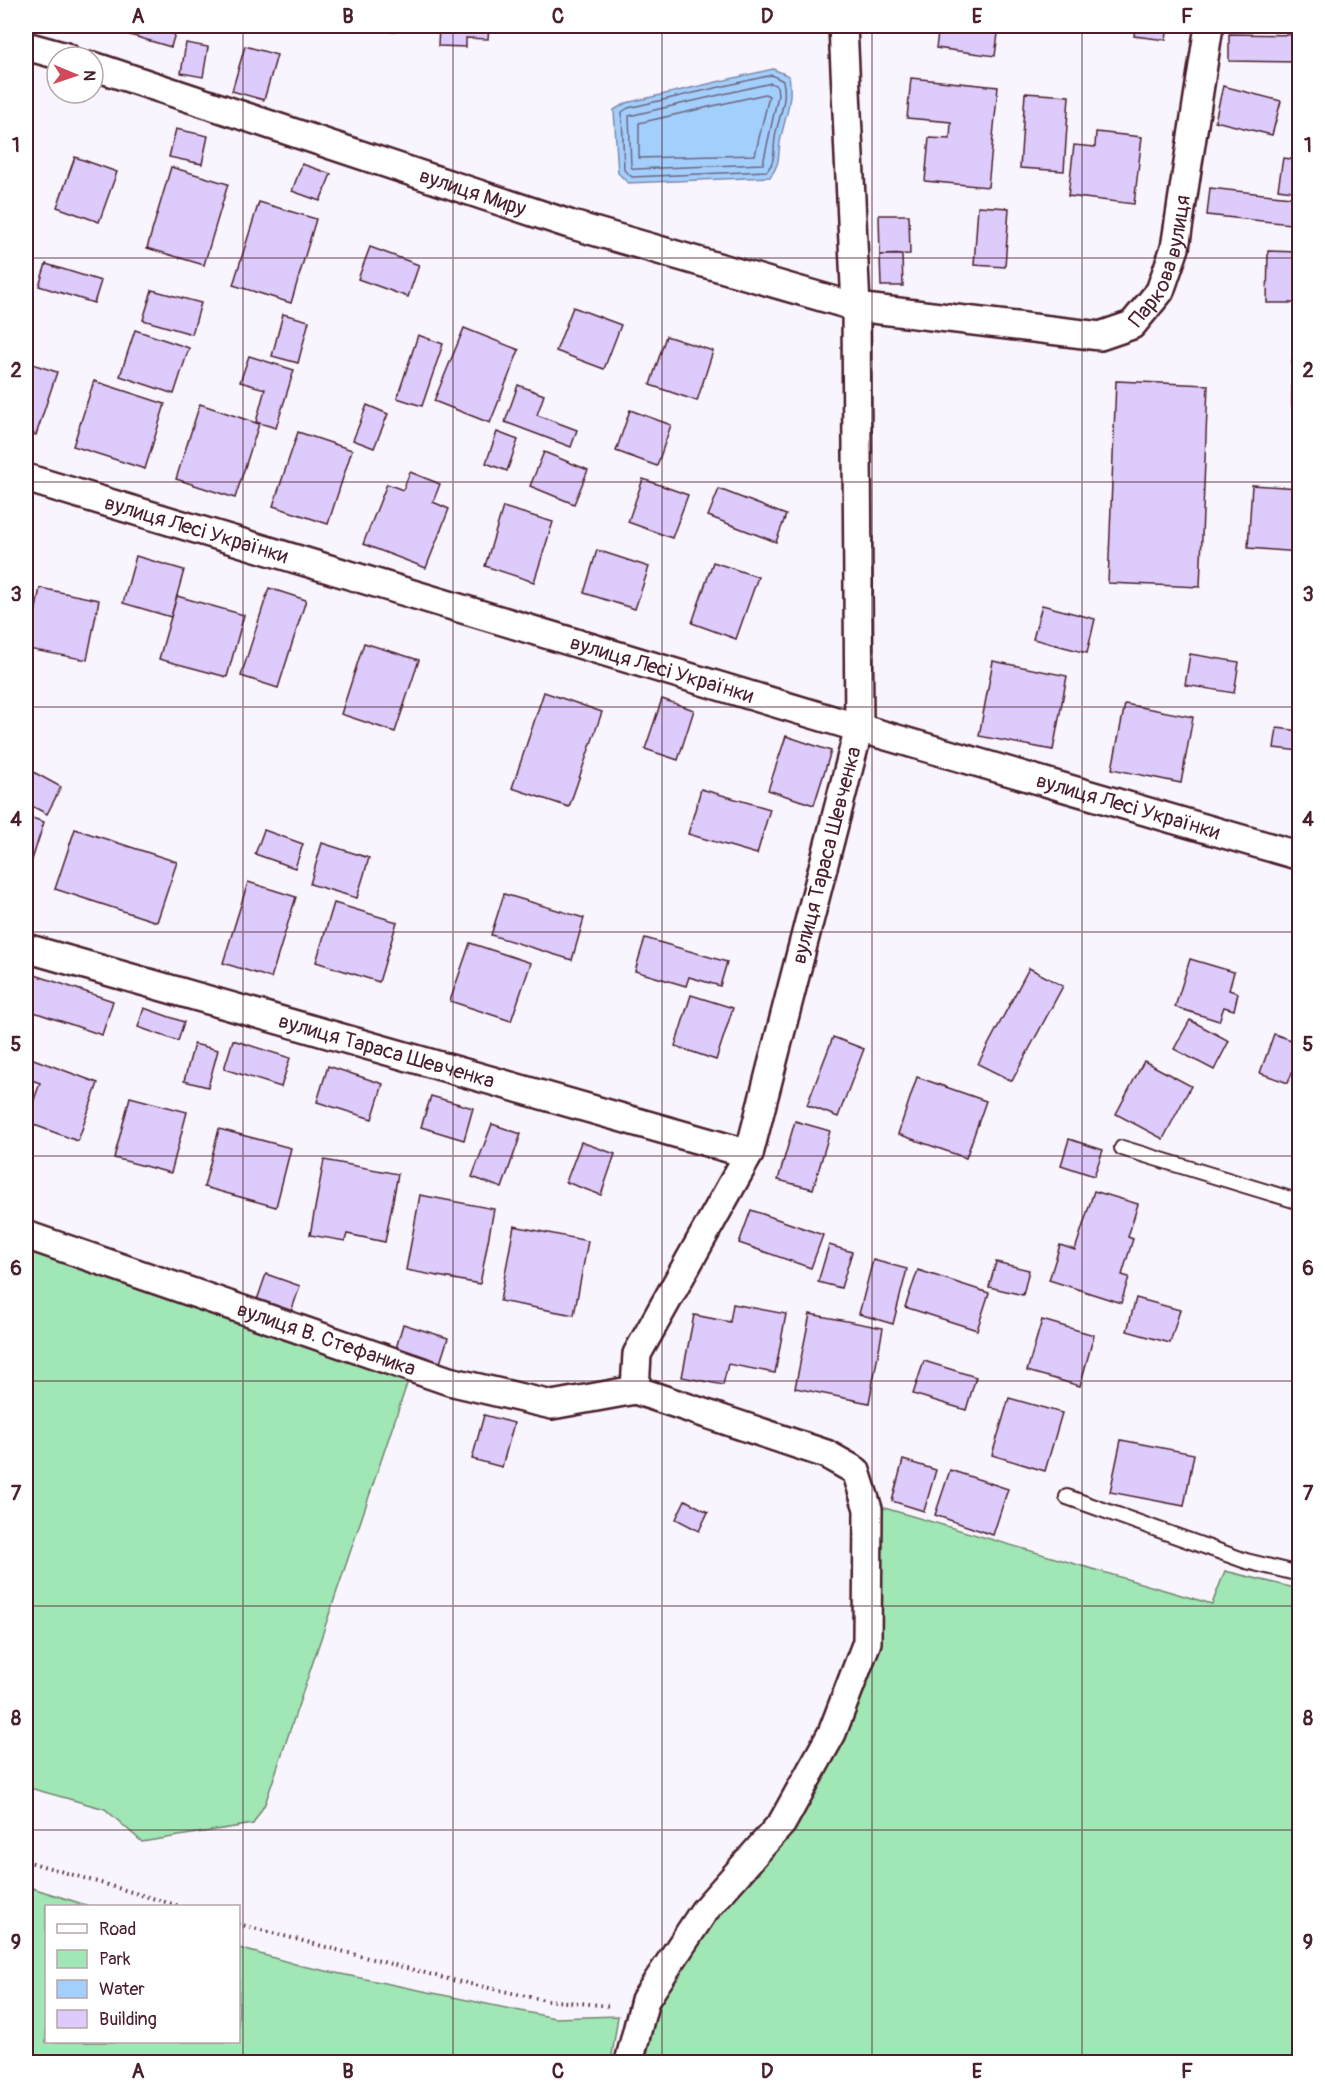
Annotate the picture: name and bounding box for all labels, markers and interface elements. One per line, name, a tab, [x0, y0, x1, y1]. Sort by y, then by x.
text: A	[132, 4, 145, 29]
text: B	[342, 4, 354, 29]
text: C	[552, 4, 564, 29]
text: D	[761, 4, 774, 29]
text: E	[972, 4, 983, 29]
text: F	[1181, 4, 1193, 29]
north arrow	[45, 45, 105, 105]
text: N	[79, 70, 99, 81]
text: 1	[12, 133, 20, 158]
text: 1	[1304, 133, 1312, 158]
street label: вулиця Миру	[416, 162, 529, 223]
street label: Паркова вулиця	[1123, 193, 1197, 333]
text: 2	[10, 358, 22, 383]
text: 2	[1302, 358, 1314, 383]
street label: вулиця Лесі Українки	[101, 489, 291, 570]
text: 3	[10, 582, 22, 607]
text: 3	[1302, 582, 1314, 607]
street label: вулиця Лесі Українки	[567, 629, 757, 710]
street label: вулиця Тараса Шевченка	[786, 744, 868, 967]
street label: вулиця Лесі Українки	[1033, 767, 1223, 846]
text: 4	[10, 807, 22, 832]
text: 4	[1302, 807, 1314, 832]
street label: вулиця Тараса Шевченка	[275, 1008, 498, 1095]
text: 5	[11, 1032, 22, 1057]
text: 5	[1303, 1032, 1314, 1057]
text: 6	[10, 1256, 22, 1281]
text: 6	[1302, 1256, 1314, 1281]
street label: вулиця В. Стефаника	[234, 1296, 419, 1383]
text: 7	[11, 1481, 22, 1506]
text: 7	[1303, 1481, 1314, 1506]
text: 8	[11, 1706, 21, 1731]
text: 8	[1303, 1706, 1313, 1731]
legend	[45, 1905, 240, 2043]
text: Road	[99, 1918, 136, 1941]
text: 9	[11, 1930, 21, 1955]
text: 9	[1303, 1930, 1313, 1955]
text: Park	[99, 1948, 131, 1971]
text: Water	[99, 1978, 145, 2001]
text: Building	[99, 2008, 157, 2031]
text: A	[132, 2059, 145, 2084]
text: B	[342, 2059, 354, 2084]
text: C	[552, 2059, 564, 2084]
text: D	[761, 2059, 774, 2084]
text: E	[972, 2059, 983, 2084]
text: F	[1181, 2059, 1193, 2084]

